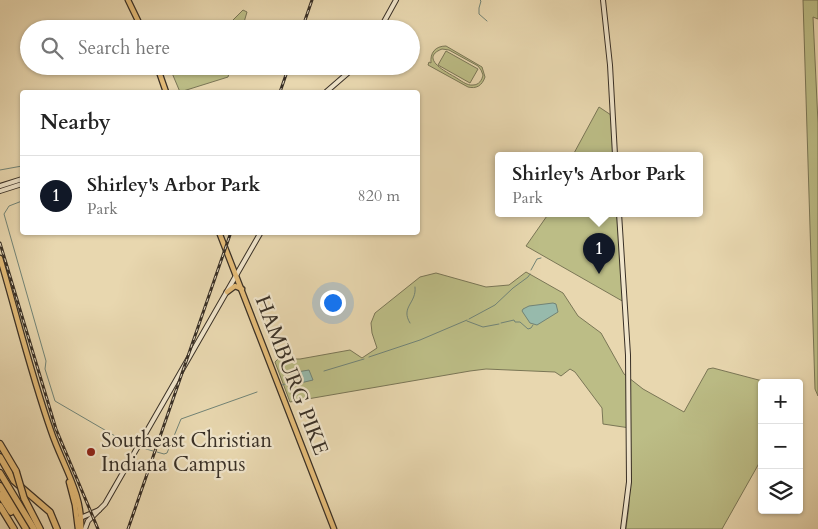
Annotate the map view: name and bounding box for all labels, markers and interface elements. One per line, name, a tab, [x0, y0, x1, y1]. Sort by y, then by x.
search box	[20, 20, 420, 75]
icon: search	[38, 34, 66, 62]
text: Search here	[78, 35, 170, 61]
text: Nearby	[40, 108, 111, 137]
popup	[495, 152, 703, 217]
text: Shirley's Arbor Park	[512, 161, 686, 187]
text: Shirley's Arbor Park	[87, 172, 260, 198]
text: 1	[52, 185, 60, 207]
text: 820 m	[358, 185, 400, 207]
text: Park	[512, 187, 543, 209]
text: Park	[87, 198, 118, 220]
pin: 1	[583, 233, 615, 274]
your location	[320, 290, 346, 316]
street label: HAMBURG PIKE	[248, 291, 335, 459]
map controls	[758, 379, 803, 514]
button: +	[758, 379, 803, 424]
button: −	[758, 424, 803, 469]
place label: Southeast Christian Indiana Campus	[101, 426, 272, 479]
marker: Southeast Christian Indiana Campus	[85, 446, 97, 458]
button: layers	[758, 469, 803, 514]

